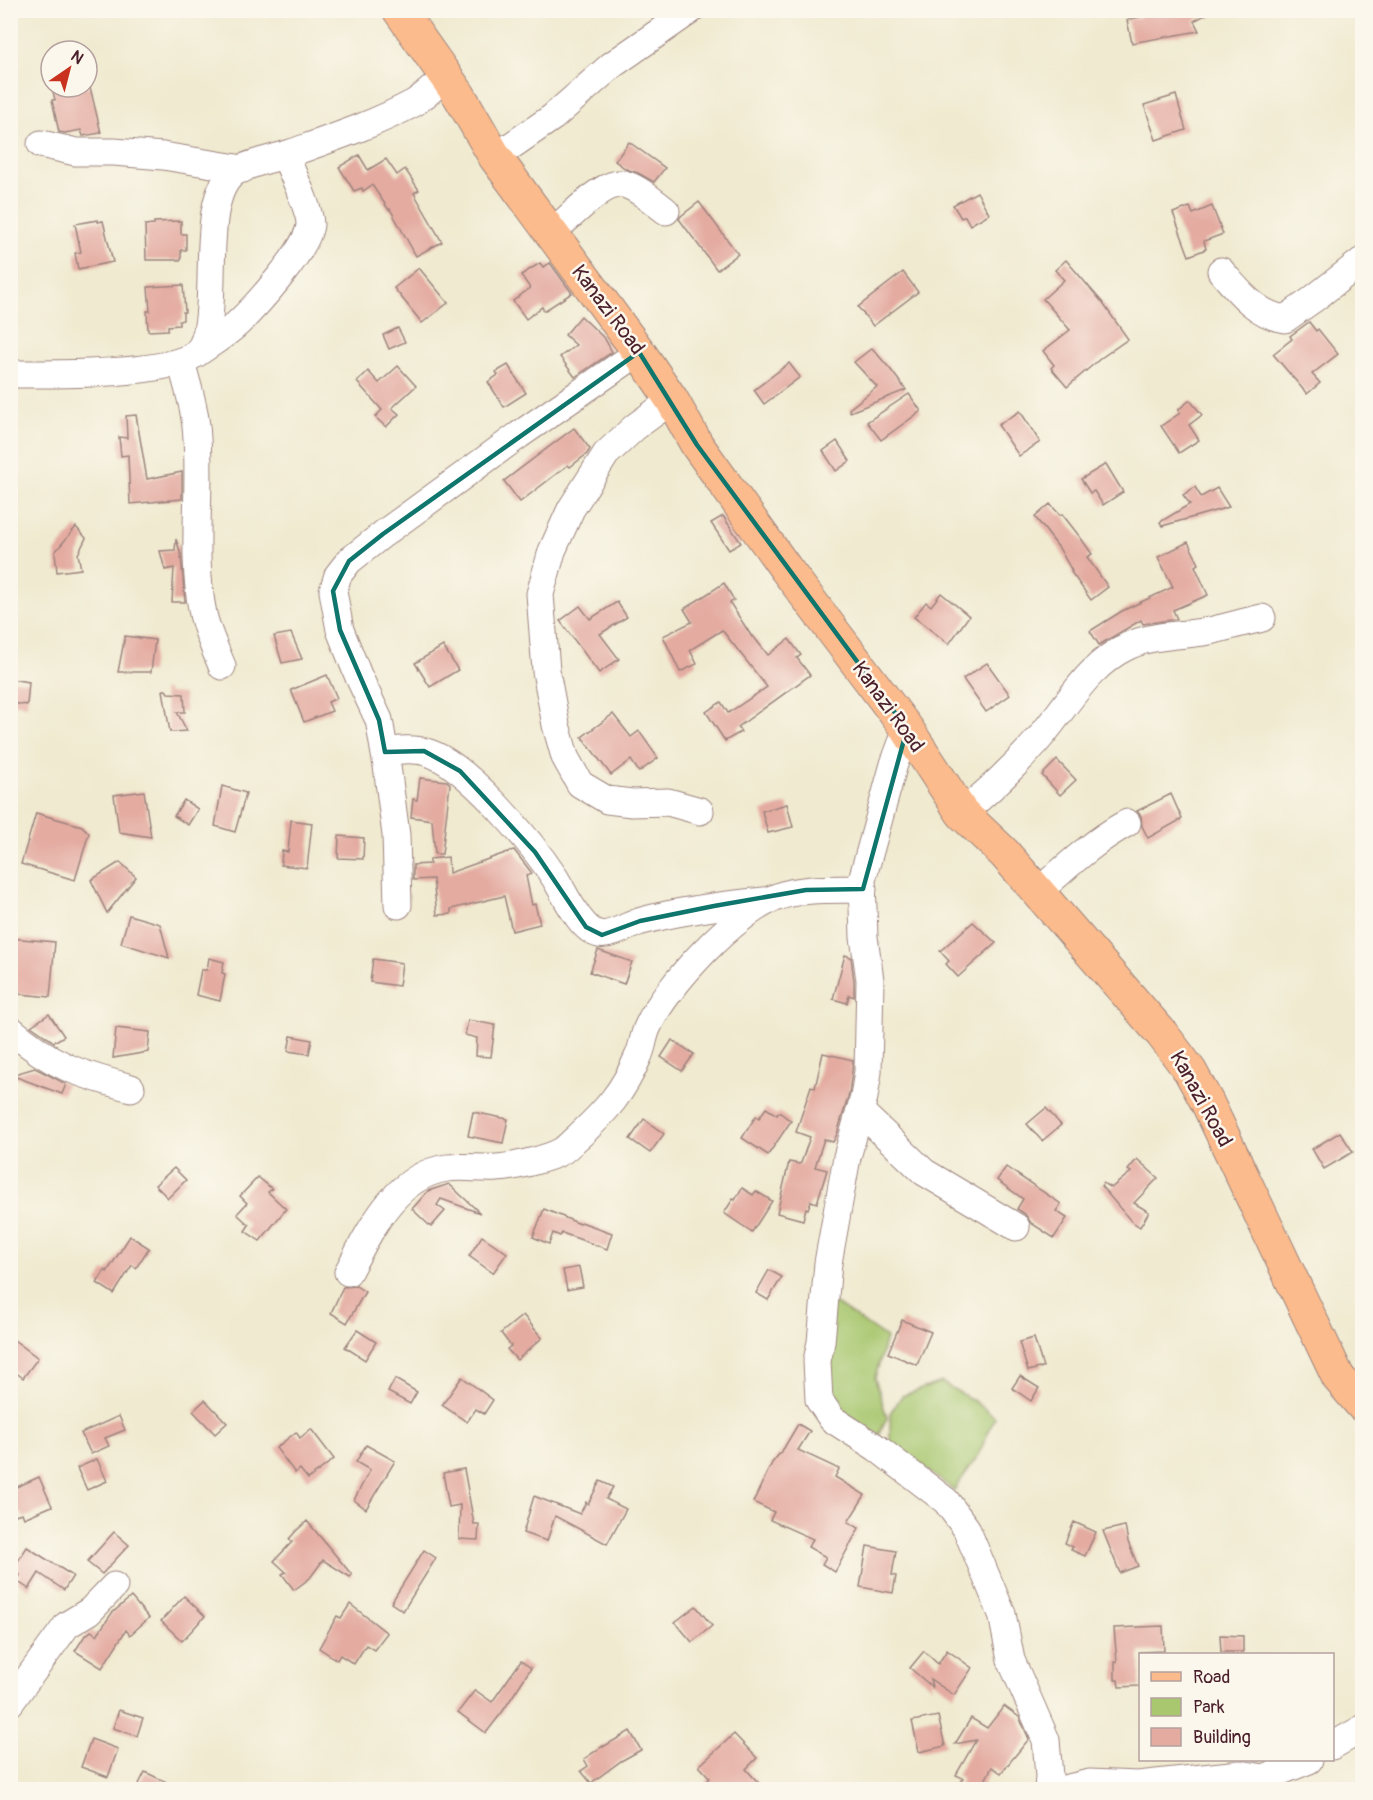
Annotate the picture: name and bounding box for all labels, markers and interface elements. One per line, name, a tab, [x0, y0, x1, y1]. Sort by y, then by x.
north arrow	[39, 39, 99, 99]
text: N	[67, 46, 87, 69]
street label: Kanazi Road	[565, 259, 651, 361]
street label: Kanazi Road	[846, 656, 930, 758]
street label: Kanazi Road	[1163, 1046, 1239, 1152]
legend	[1139, 1653, 1334, 1761]
text: Road	[1193, 1666, 1230, 1689]
text: Park	[1193, 1696, 1225, 1719]
text: Building	[1193, 1726, 1251, 1749]

